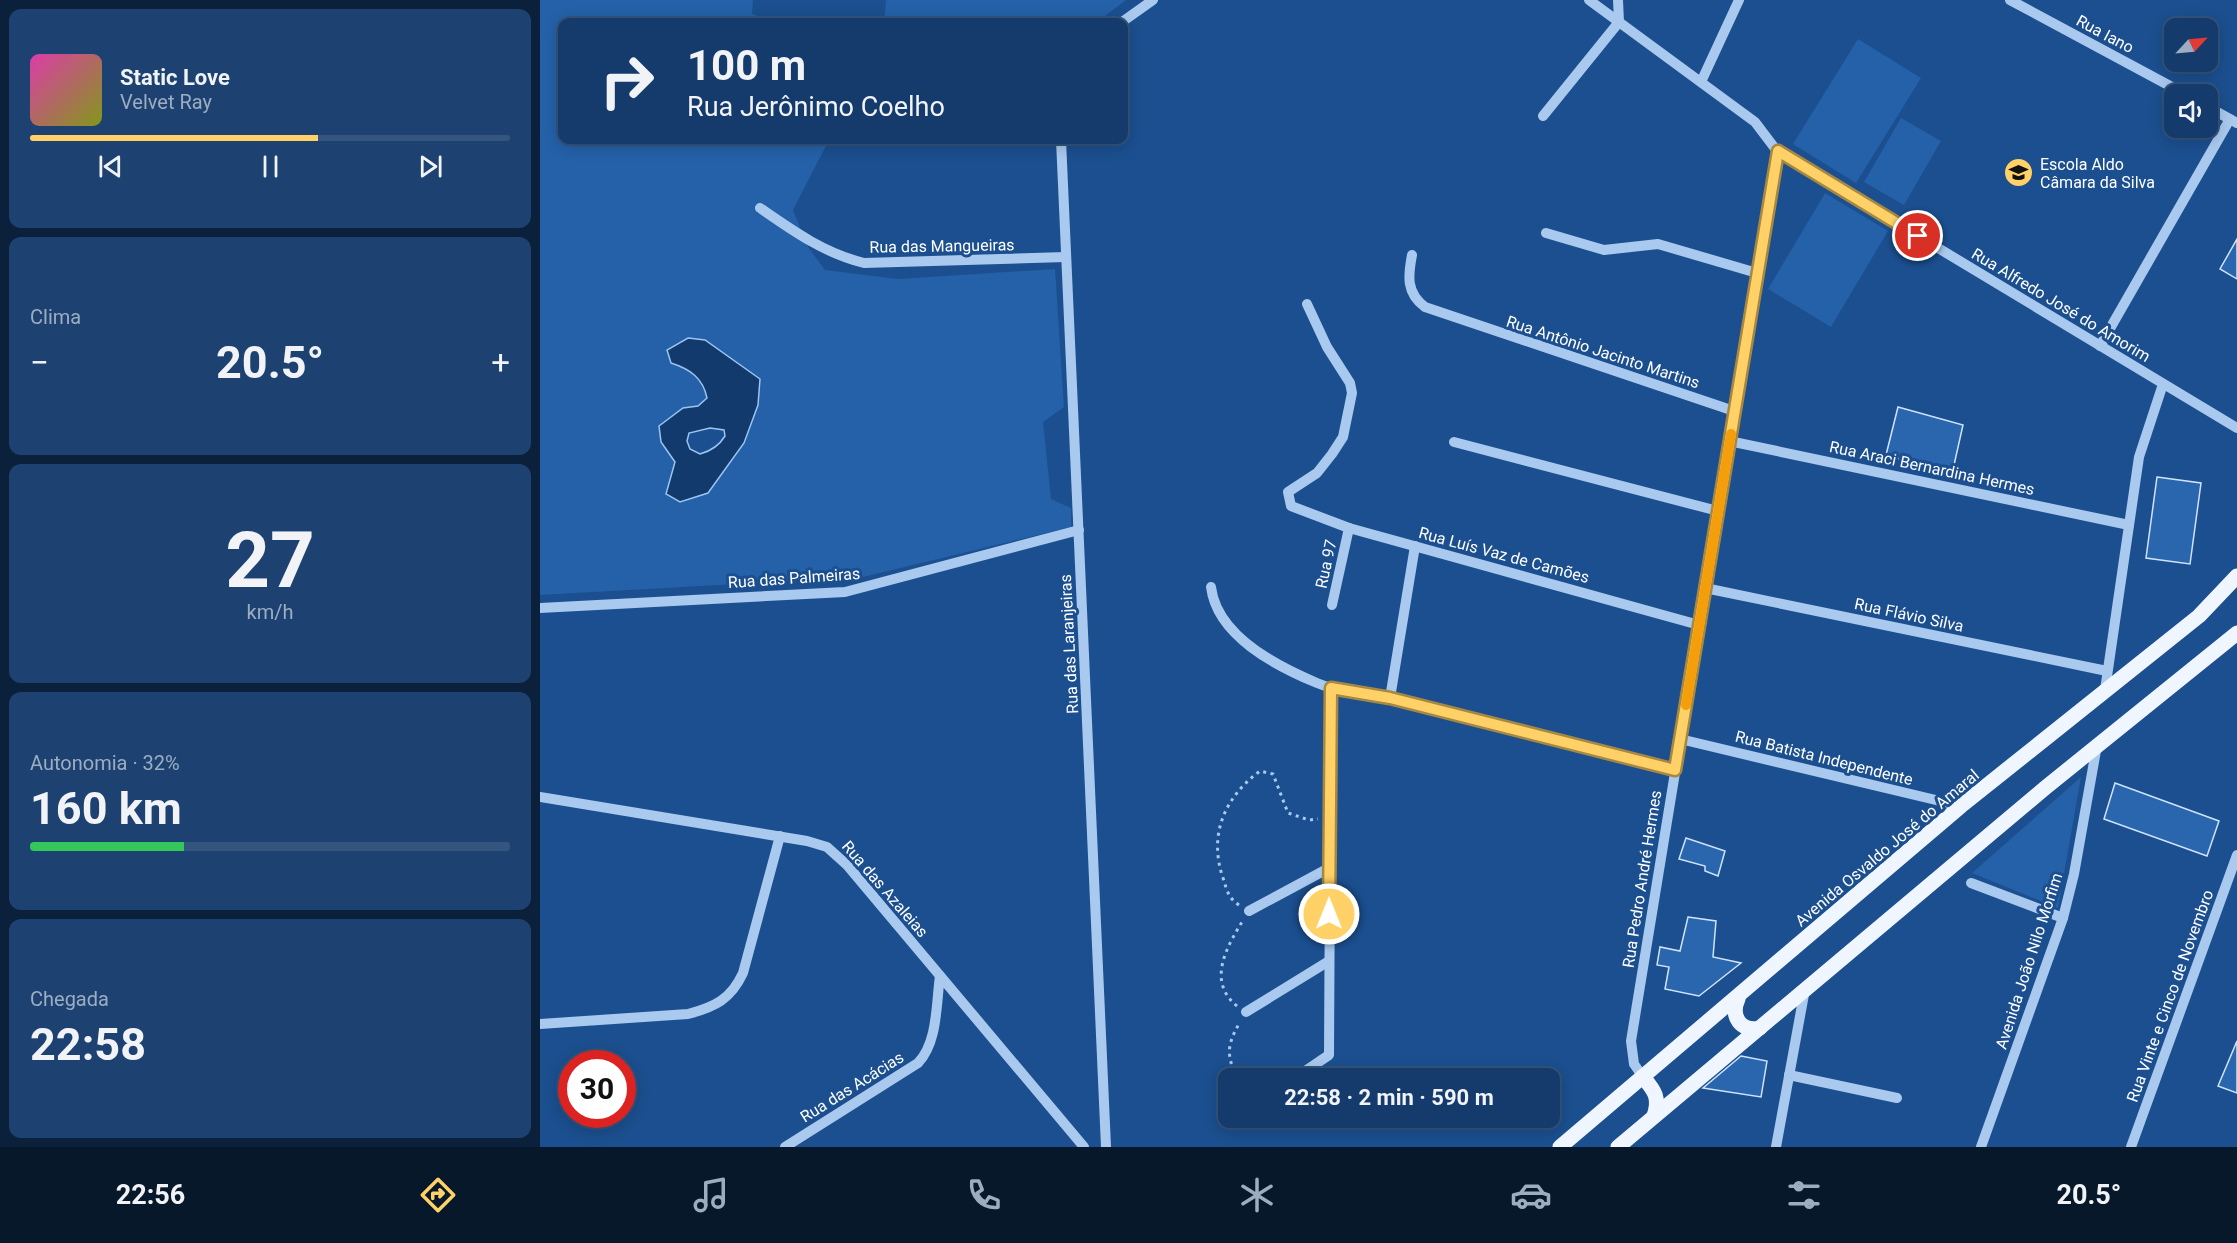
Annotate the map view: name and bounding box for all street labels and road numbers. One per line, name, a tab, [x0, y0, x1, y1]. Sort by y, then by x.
street label: Rua Iano	[2073, 11, 2137, 57]
street label: Rua das Mangueiras	[869, 235, 1015, 257]
street label: Rua Alfredo José do Amorim	[1968, 244, 2154, 366]
street label: Rua Antônio Jacinto Martins	[1504, 312, 1702, 392]
street label: Rua Araci Bernardina Hermes	[1828, 437, 2036, 499]
street label: Rua Luís Vaz de Camões	[1417, 523, 1591, 587]
street label: Rua 97	[1312, 538, 1340, 590]
street label: Rua das Palmeiras	[727, 564, 861, 592]
street label: Rua das Laranjeiras	[1056, 574, 1082, 714]
street label: Rua Flávio Silva	[1853, 594, 1965, 636]
street label: Rua Batista Independente	[1733, 727, 1915, 789]
street label: Avenida Osvaldo José do Amaral	[1791, 766, 1983, 930]
street label: Rua Pedro André Hermes	[1619, 789, 1665, 969]
street label: Rua das Azaleias	[838, 837, 932, 941]
street label: Avenida João Nilo Morfim	[1992, 871, 2066, 1051]
street label: Rua Vinte e Cinco de Novembro	[2123, 887, 2217, 1105]
street label: Rua das Acácias	[797, 1048, 907, 1126]

